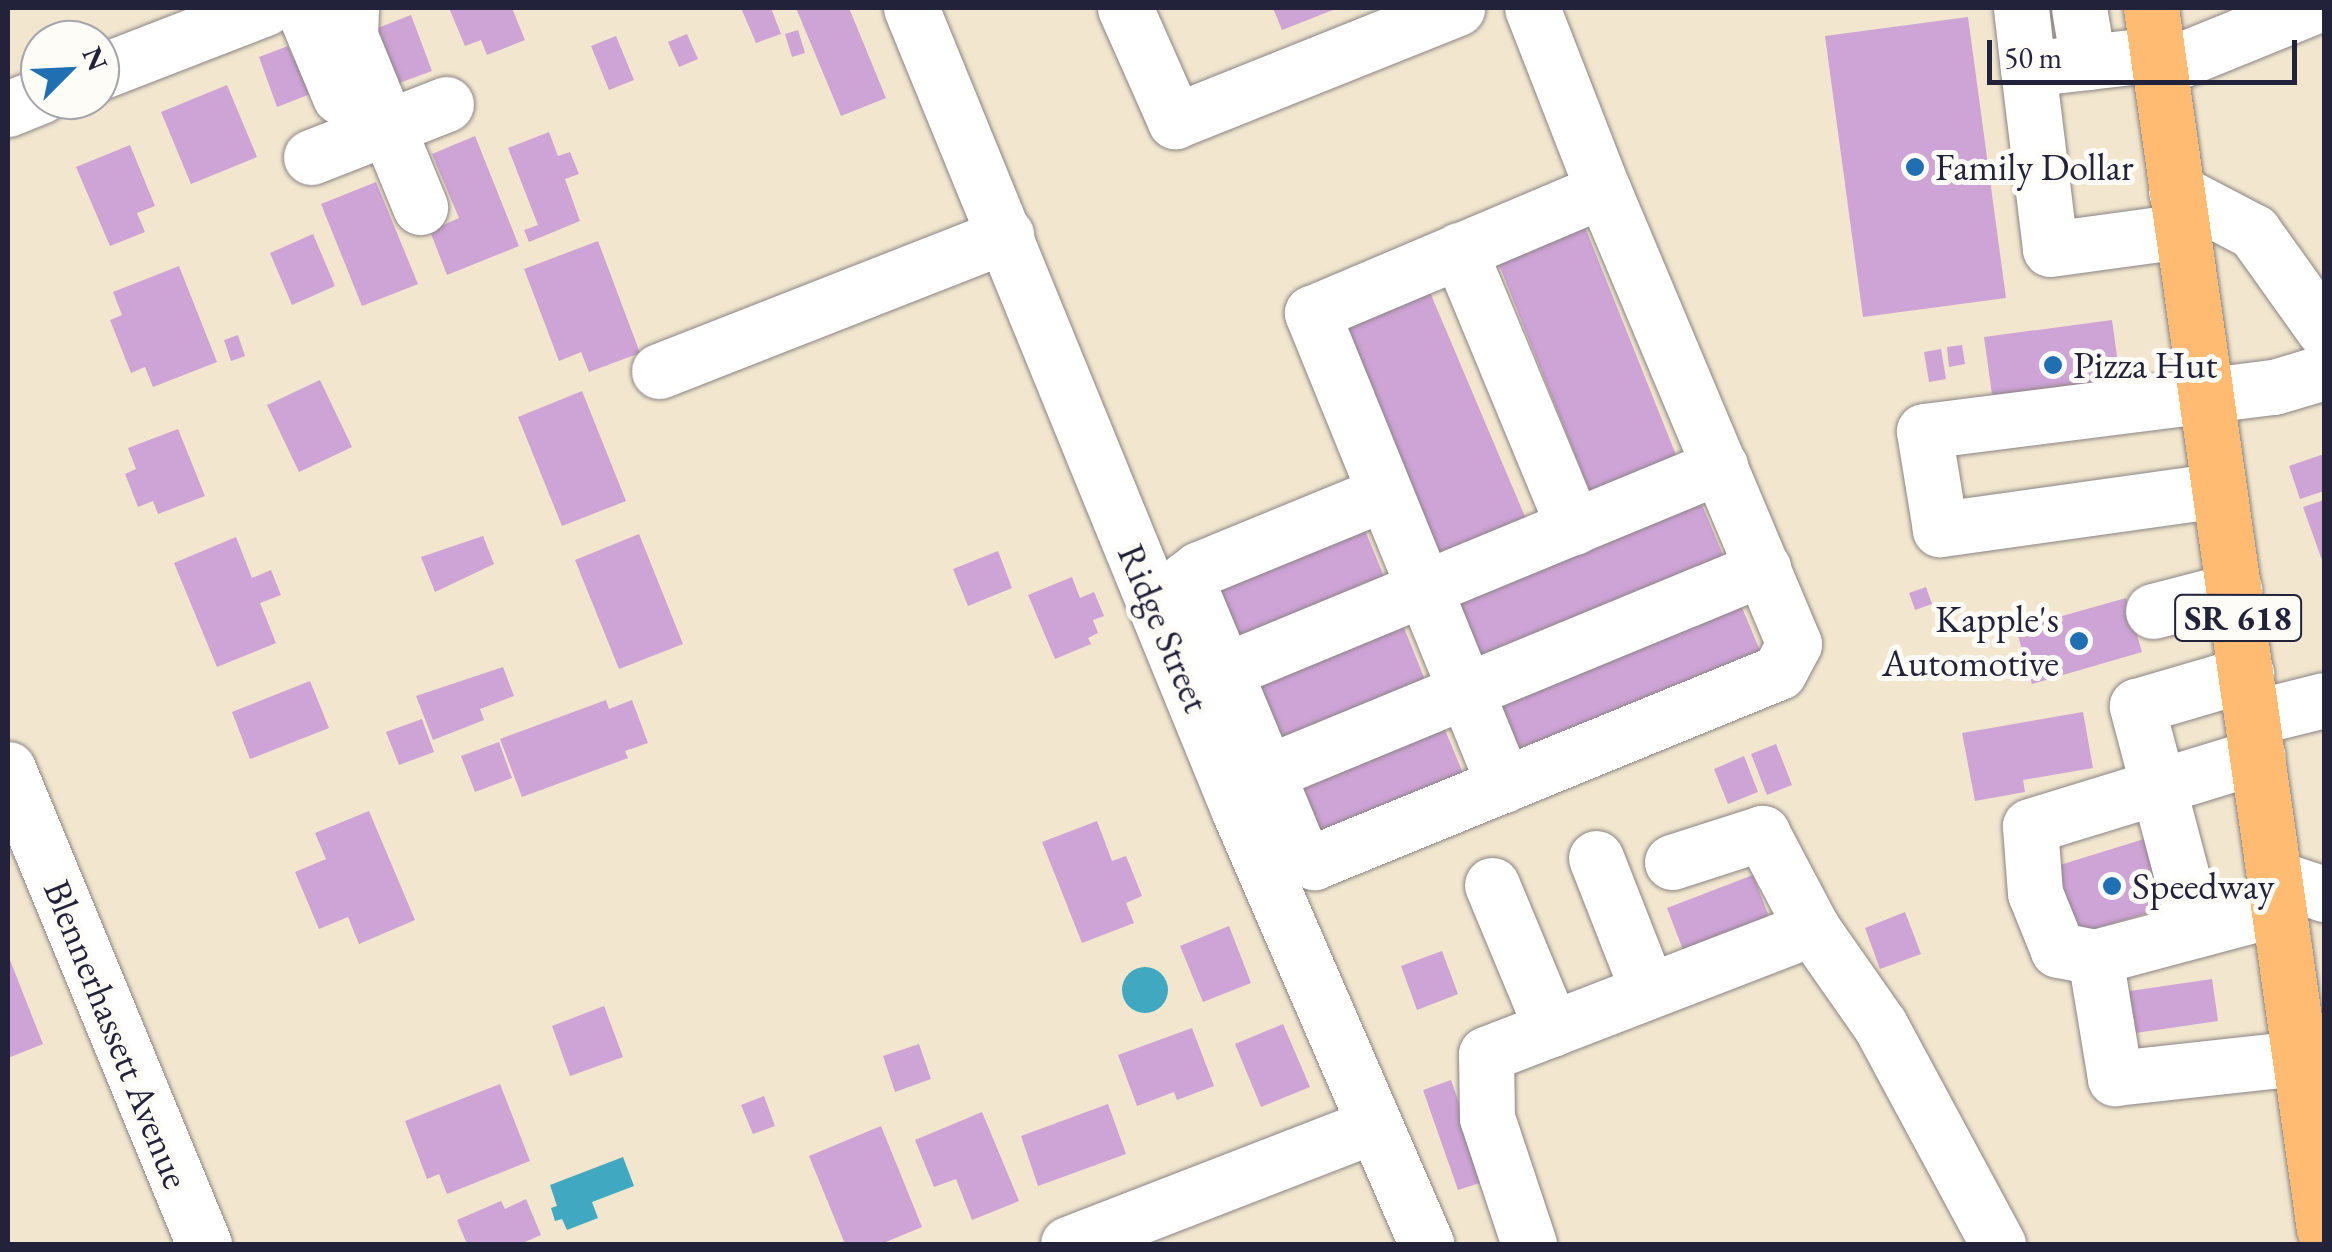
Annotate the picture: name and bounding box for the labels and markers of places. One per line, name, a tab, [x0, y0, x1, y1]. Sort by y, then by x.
place label: Family Dollar	[1935, 144, 2134, 190]
marker: Family Dollar	[1904, 156, 1926, 178]
place label: Pizza Hut	[2073, 342, 2217, 388]
marker: Pizza Hut	[2042, 354, 2064, 376]
place label: Kapple's Automotive	[1882, 596, 2059, 686]
marker: Kapple's Automotive	[2068, 630, 2090, 652]
place label: Speedway	[2132, 863, 2274, 909]
marker: Speedway	[2101, 875, 2123, 897]

